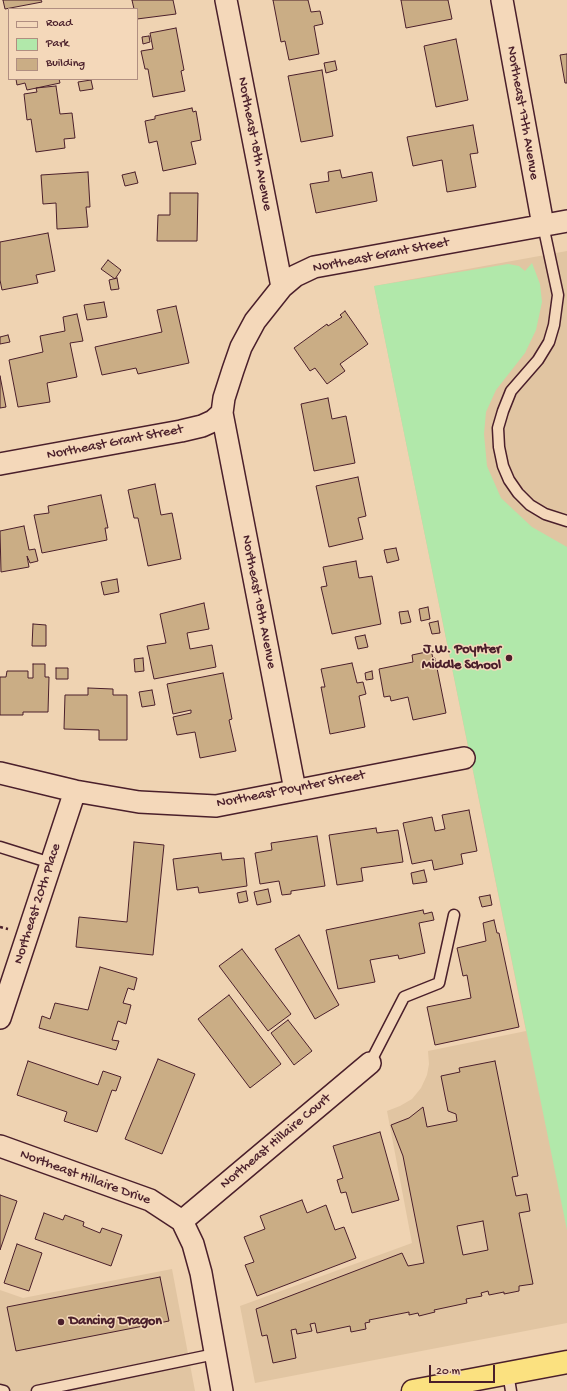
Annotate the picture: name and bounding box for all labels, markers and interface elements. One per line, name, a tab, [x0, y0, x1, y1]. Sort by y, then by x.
legend	[8, 8, 138, 80]
text: Road	[46, 17, 72, 31]
text: Park	[46, 37, 69, 51]
street label: Northeast 17th Avenue	[502, 45, 542, 181]
text: Building	[46, 57, 85, 71]
street label: Northeast 18th Avenue	[233, 76, 275, 212]
street label: Northeast Grant Street	[311, 235, 451, 277]
street label: Northeast Grant Street	[45, 422, 185, 464]
street label: Northeast 18th Avenue	[237, 534, 279, 670]
place label: J.W. Poynter Middle School	[422, 642, 501, 674]
marker: J.W. Poynter Middle School	[504, 653, 514, 663]
street label: Northeast Poynter Street	[215, 767, 367, 813]
street label: Northeast 20th Place	[11, 842, 65, 966]
street label: Northeast Hillaire Court	[217, 1091, 335, 1193]
street label: Northeast Hillaire Drive	[17, 1147, 153, 1209]
place label: Dancing Dragon	[69, 1314, 162, 1330]
marker: Dancing Dragon	[56, 1317, 66, 1327]
scale bar	[431, 1357, 497, 1383]
text: 20 m	[436, 1365, 460, 1379]

